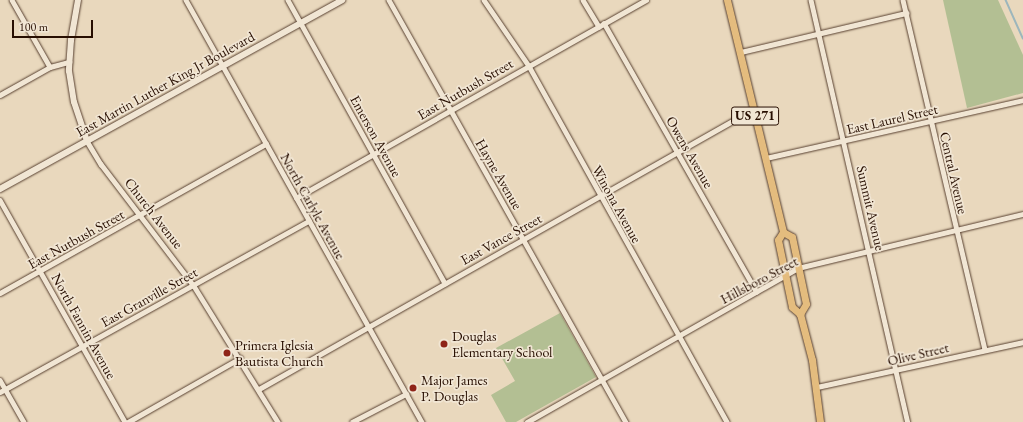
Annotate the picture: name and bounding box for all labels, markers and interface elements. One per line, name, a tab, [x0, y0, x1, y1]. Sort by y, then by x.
scale bar	[14, 12, 95, 38]
text: 100 m	[19, 19, 48, 35]
street label: East Martin Luther King Jr Boulevard	[73, 28, 257, 140]
street label: East Nutbush Street	[414, 55, 516, 123]
street label: Emerson Avenue	[347, 92, 405, 180]
street label: East Laurel Street	[845, 100, 939, 138]
road number: US 271	[731, 105, 779, 127]
street label: Owens Avenue	[663, 113, 717, 191]
street label: Central Avenue	[936, 130, 972, 216]
street label: Hayne Avenue	[472, 136, 526, 212]
street label: North Carlyle Avenue	[277, 150, 349, 262]
street label: Winona Avenue	[589, 162, 645, 246]
street label: Summit Avenue	[853, 164, 889, 252]
street label: Church Avenue	[121, 174, 187, 252]
street label: East Nutbush Street	[25, 206, 127, 272]
street label: East Vance Street	[457, 210, 545, 268]
street label: Hillsboro Street	[717, 253, 801, 307]
street label: East Granville Street	[98, 264, 200, 330]
street label: North Fannin Avenue	[48, 270, 120, 382]
place label: Douglas Elementary School	[452, 328, 552, 360]
place label: Primera Iglesia Bautista Church	[235, 337, 323, 370]
marker: Douglas Elementary School	[439, 339, 449, 349]
street label: Olive Street	[886, 339, 950, 369]
marker: Primera Iglesia Bautista Church	[222, 348, 232, 358]
place label: Major James P. Douglas	[421, 372, 488, 404]
marker: Major James P. Douglas	[408, 383, 418, 393]

